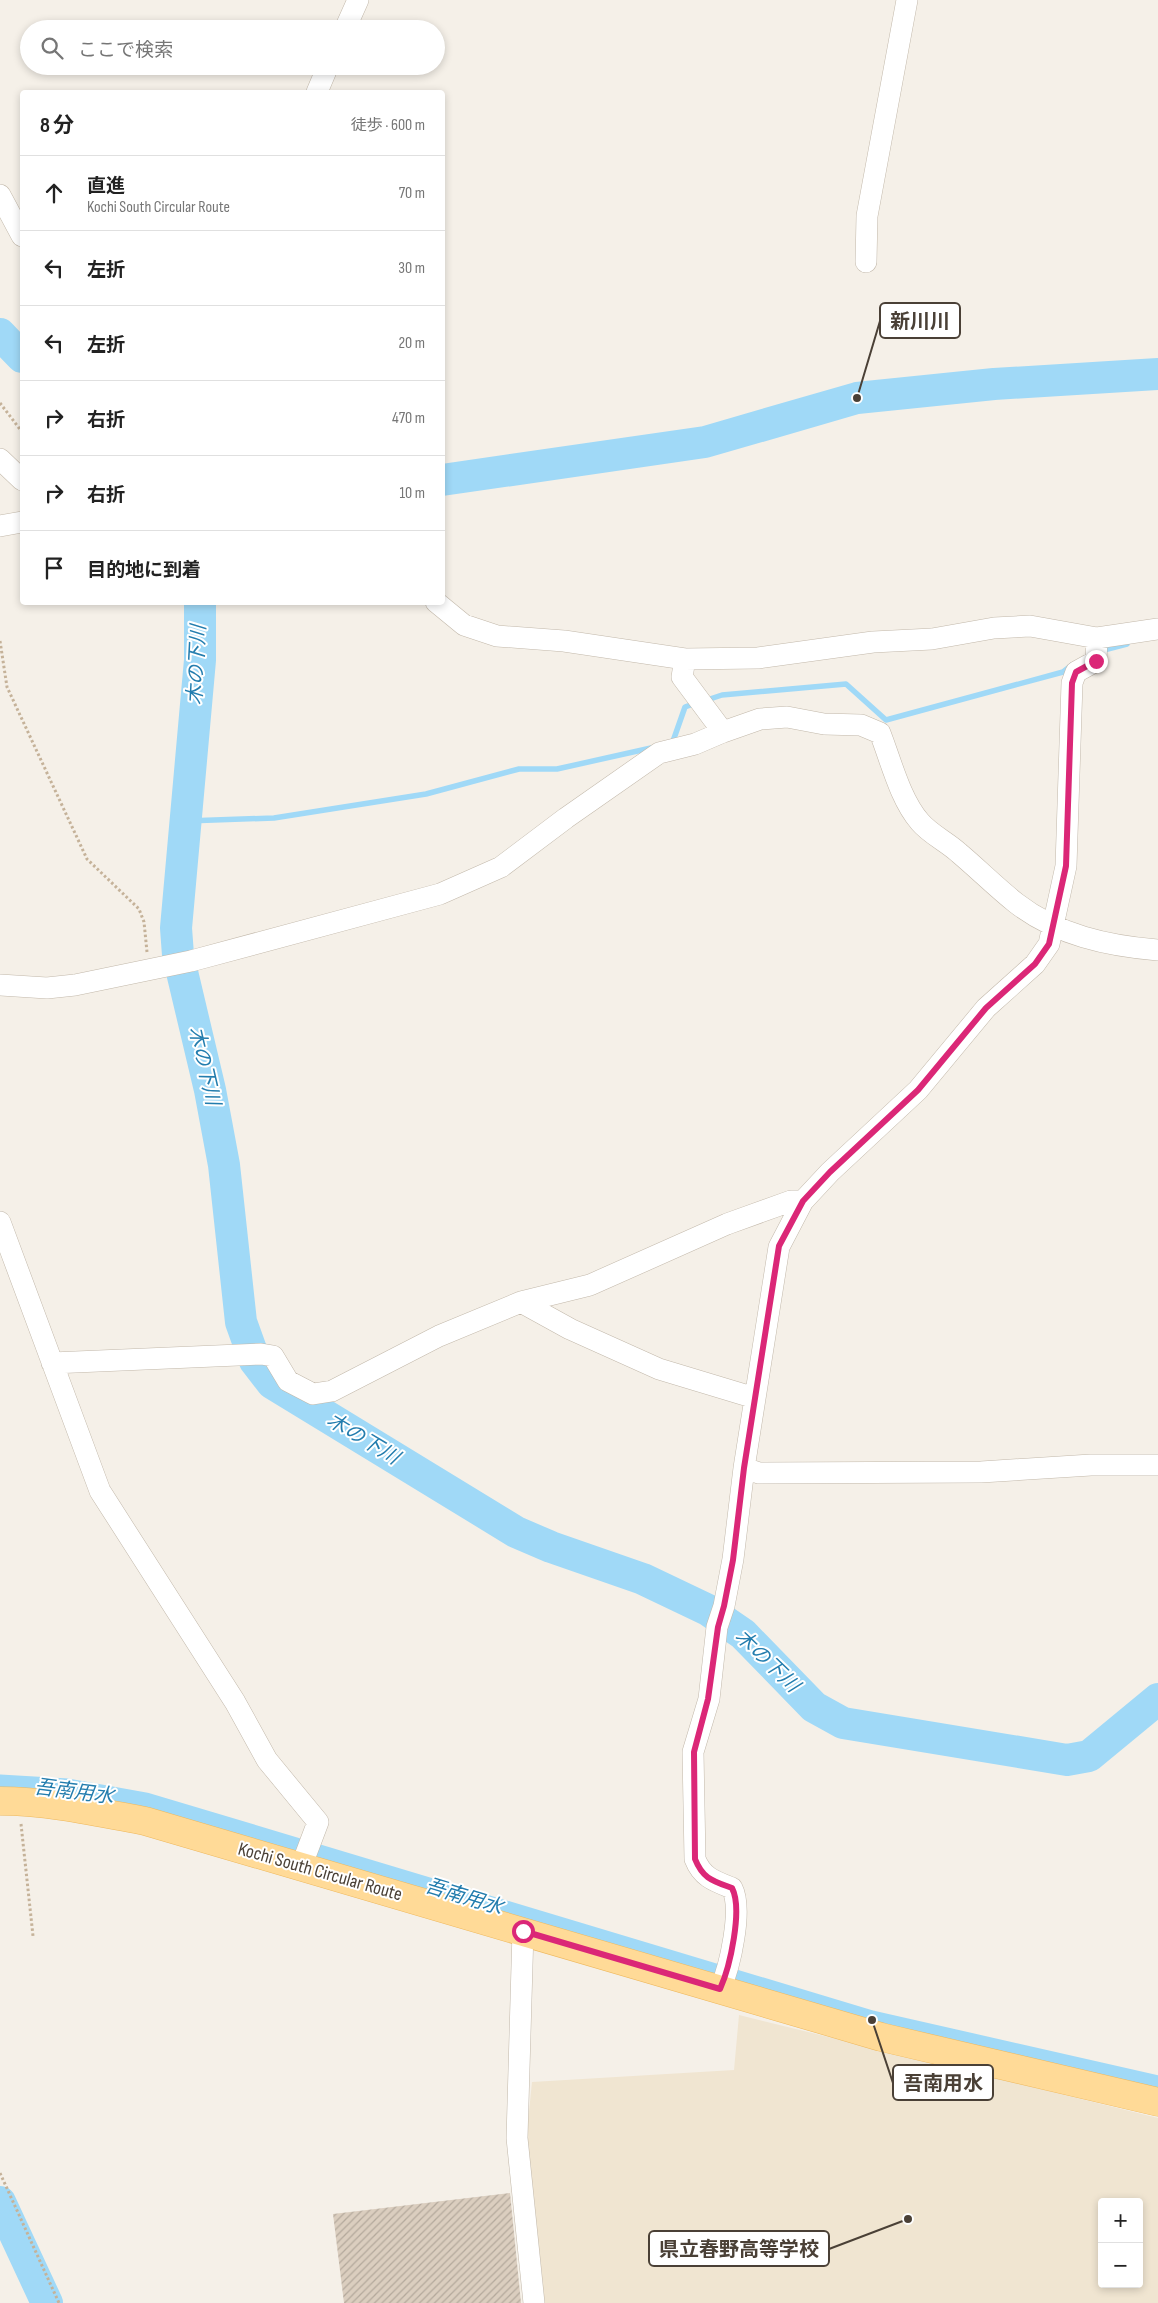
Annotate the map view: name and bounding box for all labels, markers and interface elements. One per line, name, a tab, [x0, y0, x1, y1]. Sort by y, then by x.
search box	[20, 20, 445, 75]
icon: search	[38, 34, 66, 62]
text: ここで検索	[78, 39, 173, 62]
text: 8 分	[40, 113, 74, 138]
text: 徒歩 · 600 m	[351, 116, 425, 135]
text: 直進	[87, 175, 125, 198]
icon: ahead	[40, 179, 68, 207]
text: 70 m	[399, 184, 425, 203]
text: Kochi South Circular Route	[87, 198, 230, 217]
icon: left	[40, 254, 68, 282]
text: 左折	[87, 259, 125, 282]
text: 30 m	[398, 259, 425, 278]
callout: 新川川	[880, 303, 960, 338]
text: 新川川	[890, 310, 950, 334]
icon: left	[40, 329, 68, 357]
text: 左折	[87, 334, 125, 357]
text: 20 m	[398, 334, 425, 353]
icon: right	[40, 404, 68, 432]
text: 右折	[87, 409, 125, 432]
text: 470 m	[392, 409, 425, 428]
icon: right	[40, 479, 68, 507]
text: 右折	[87, 484, 125, 507]
text: 10 m	[399, 484, 425, 503]
icon: arrive	[40, 554, 68, 582]
text: 目的地に到着	[87, 559, 201, 582]
water label: 木の下川	[183, 622, 211, 706]
route end	[1085, 650, 1108, 673]
water label: 木の下川	[183, 1024, 225, 1110]
water label: 木の下川	[323, 1408, 405, 1471]
water label: 木の下川	[730, 1625, 806, 1699]
water label: 吾南用水	[33, 1775, 117, 1809]
street label: Kochi South Circular Route	[235, 1838, 405, 1906]
water label: 吾南用水	[422, 1874, 508, 1921]
route start	[512, 1920, 535, 1943]
callout: 吾南用水	[893, 2065, 993, 2100]
text: 吾南用水	[903, 2072, 983, 2096]
map controls	[1098, 2198, 1143, 2288]
button: +	[1098, 2198, 1143, 2243]
callout: 県立春野高等学校	[649, 2231, 829, 2266]
text: 県立春野高等学校	[659, 2238, 819, 2262]
button: −	[1098, 2243, 1143, 2288]

